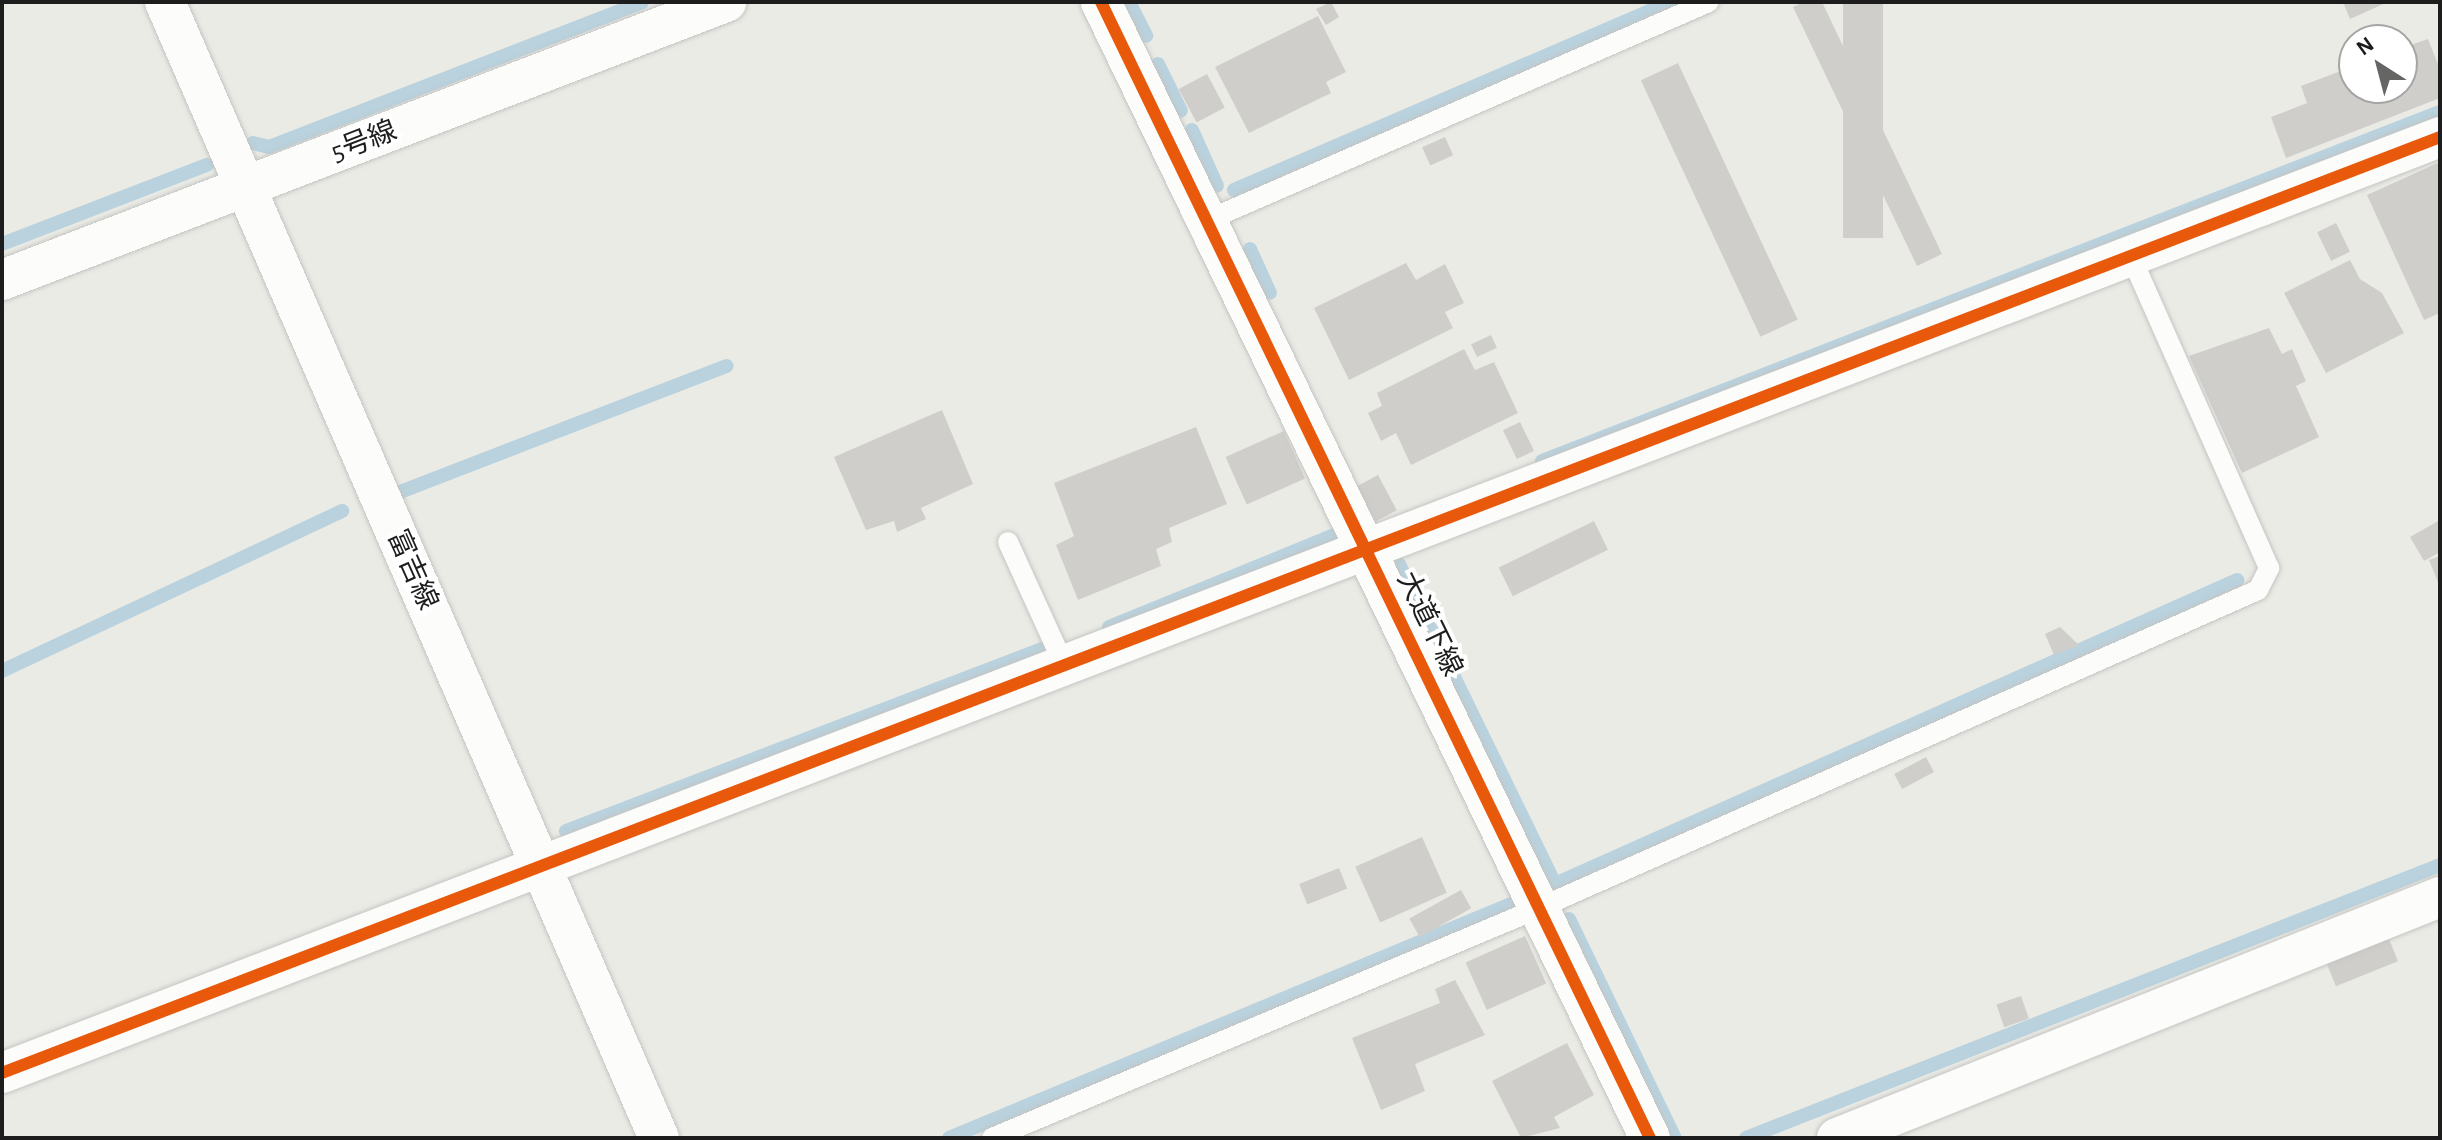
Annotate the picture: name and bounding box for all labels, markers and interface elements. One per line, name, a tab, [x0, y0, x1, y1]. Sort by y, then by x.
north arrow	[2338, 24, 2418, 104]
text: N	[2352, 33, 2378, 60]
street label: 5号線	[326, 114, 402, 170]
street label: 富吉線	[380, 525, 444, 615]
street label: 大道下線	[1389, 566, 1469, 682]

